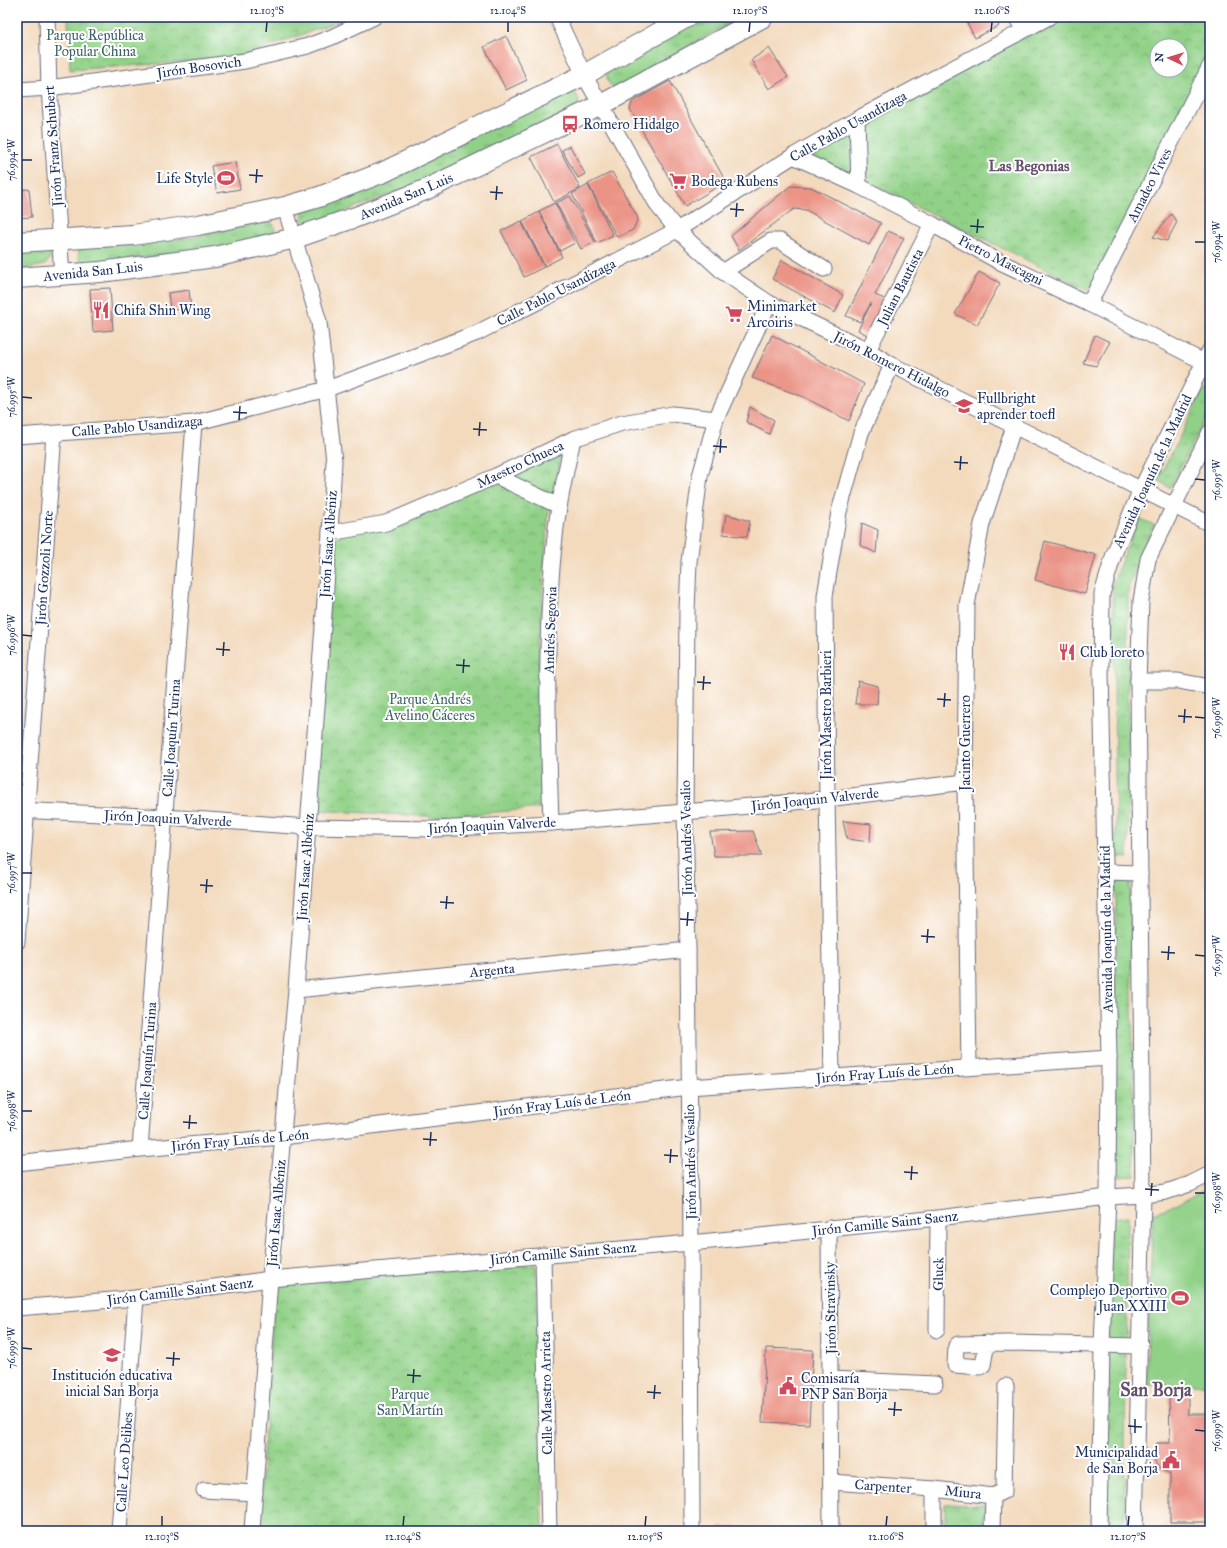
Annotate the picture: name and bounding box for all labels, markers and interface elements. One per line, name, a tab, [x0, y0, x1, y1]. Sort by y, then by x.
text: 12.103°S	[250, 5, 284, 17]
text: 12.104°S	[490, 5, 526, 17]
text: 12.105°S	[733, 5, 768, 17]
text: 12.106°S	[974, 5, 1010, 17]
park label: Parque República Popular China	[46, 27, 144, 60]
north arrow	[1149, 38, 1189, 78]
text: N	[1153, 52, 1166, 62]
street label: Jirón Bosovich	[154, 53, 243, 83]
street label: Jirón Franz Schubert	[41, 85, 67, 209]
street label: Calle Pablo Usandizaga	[787, 87, 910, 166]
bus stop icon: Romero Hidalgo	[560, 114, 580, 134]
place label: Romero Hidalgo	[583, 116, 679, 133]
text: 76.994°W	[6, 139, 18, 181]
street label: Amadeo Vives	[1123, 145, 1175, 226]
district label: Las Begonias	[989, 157, 1070, 176]
sports icon: Life Style	[216, 168, 236, 188]
street label: Avenida San Luis	[356, 169, 455, 224]
place label: Life Style	[156, 170, 213, 187]
supermarket icon: Bodega Rubens	[668, 171, 688, 191]
place label: Bodega Rubens	[691, 173, 778, 190]
text: 76.994°W	[1211, 221, 1223, 263]
street label: Pietro Mascagni	[955, 232, 1046, 289]
street label: Julian Bautista	[873, 246, 928, 331]
street label: Calle Pablo Usandizaga	[494, 255, 619, 330]
street label: Avenida San Luis	[41, 258, 144, 285]
place label: Minimarket Arcoiris	[746, 298, 817, 331]
restaurant icon: Chifa Shin Wing	[91, 300, 111, 320]
place label: Chifa Shin Wing	[114, 302, 211, 319]
supermarket icon: Minimarket Arcoiris	[724, 304, 744, 324]
street label: Jirón Romero Hidalgo	[828, 327, 953, 402]
text: 76.995°W	[6, 376, 18, 418]
place label: Fullbright aprender toefl	[977, 390, 1055, 423]
street label: Avenida Joaquín de la Madrid	[1109, 392, 1196, 552]
school or university icon: Fullbright aprender toefl	[954, 396, 974, 416]
street label: Calle Pablo Usandizaga	[71, 412, 203, 441]
street label: Maestro Chueca	[474, 437, 566, 492]
text: 76.995°W	[1211, 459, 1223, 501]
street label: Jirón Isaac Albéniz	[316, 489, 342, 601]
street label: Jirón Gozzoli Norte	[32, 510, 58, 628]
street label: Andrés Segovia	[540, 586, 561, 675]
text: 76.996°W	[6, 614, 18, 656]
restaurant icon: Club loreto	[1057, 642, 1077, 662]
place label: Club loreto	[1080, 644, 1144, 661]
street label: Jirón Maestro Barbieri	[818, 650, 836, 782]
street label: Calle Joaquín Turina	[159, 678, 185, 798]
park label: Parque Andrés Avelino Cáceres	[384, 691, 475, 724]
street label: Jacinto Guerrero	[957, 695, 975, 793]
text: 76.996°W	[1211, 697, 1223, 739]
street label: Jirón Andrés Vesalio	[677, 780, 697, 898]
street label: Jirón Joaquin Valverde	[748, 784, 880, 816]
street label: Jirón Joaquin Valverde	[102, 807, 233, 831]
street label: Jirón Isaac Albéniz	[293, 812, 319, 924]
street label: Jirón Joaquin Valverde	[426, 814, 557, 838]
street label: Avenida Joaquín de la Madrid	[1097, 845, 1117, 1014]
text: 76.997°W	[6, 852, 18, 894]
text: 76.997°W	[1211, 935, 1223, 977]
street label: Argenta	[468, 960, 516, 981]
street label: Calle Joaquín Turina	[135, 1001, 161, 1121]
street label: Jirón Fray Luís de León	[813, 1060, 955, 1088]
street label: Jirón Fray Luís de León	[490, 1087, 632, 1122]
text: 76.998°W	[6, 1090, 18, 1132]
street label: Jirón Andrés Vesalio	[681, 1104, 701, 1222]
street label: Jirón Fray Luís de León	[168, 1126, 310, 1156]
street label: Jirón Isaac Albéniz	[263, 1158, 291, 1270]
text: 76.998°W	[1211, 1172, 1223, 1214]
street label: Jirón Camille Saint Saenz	[809, 1207, 960, 1241]
street label: Jirón Camille Saint Saenz	[487, 1239, 638, 1270]
street label: Gluck	[930, 1256, 947, 1291]
street label: Jirón Stravinsky	[821, 1261, 841, 1357]
street label: Jirón Camille Saint Saenz	[104, 1274, 255, 1310]
place label: Complejo Deportivo Juan XXIII	[1050, 1282, 1167, 1316]
sports icon: Complejo Deportivo Juan XXIII	[1170, 1288, 1190, 1308]
text: 76.999°W	[6, 1327, 18, 1369]
street label: Calle Maestro Arrieta	[537, 1331, 556, 1455]
school or university icon: Institución educativa inicial San Borja	[102, 1345, 122, 1365]
place label: Institución educativa inicial San Borja	[52, 1367, 172, 1400]
place label: Comisaría PNP San Borja	[801, 1370, 888, 1403]
public building icon: Comisaría PNP San Borja	[778, 1376, 798, 1396]
district label: San Borja	[1120, 1379, 1192, 1402]
park label: Parque San Martín	[377, 1386, 444, 1419]
text: 76.999°W	[1211, 1410, 1223, 1452]
street label: Calle Leo Delibes	[113, 1411, 136, 1513]
place label: Municipalidad de San Borja	[1075, 1444, 1158, 1477]
public building icon: Municipalidad de San Borja	[1161, 1450, 1181, 1470]
street label: Carpenter	[854, 1476, 913, 1497]
street label: Miura	[944, 1482, 982, 1503]
text: 12.103°S	[145, 1531, 179, 1543]
text: 12.104°S	[385, 1531, 421, 1543]
text: 12.105°S	[628, 1531, 663, 1543]
text: 12.106°S	[868, 1531, 904, 1543]
text: 12.107°S	[1110, 1531, 1146, 1543]

